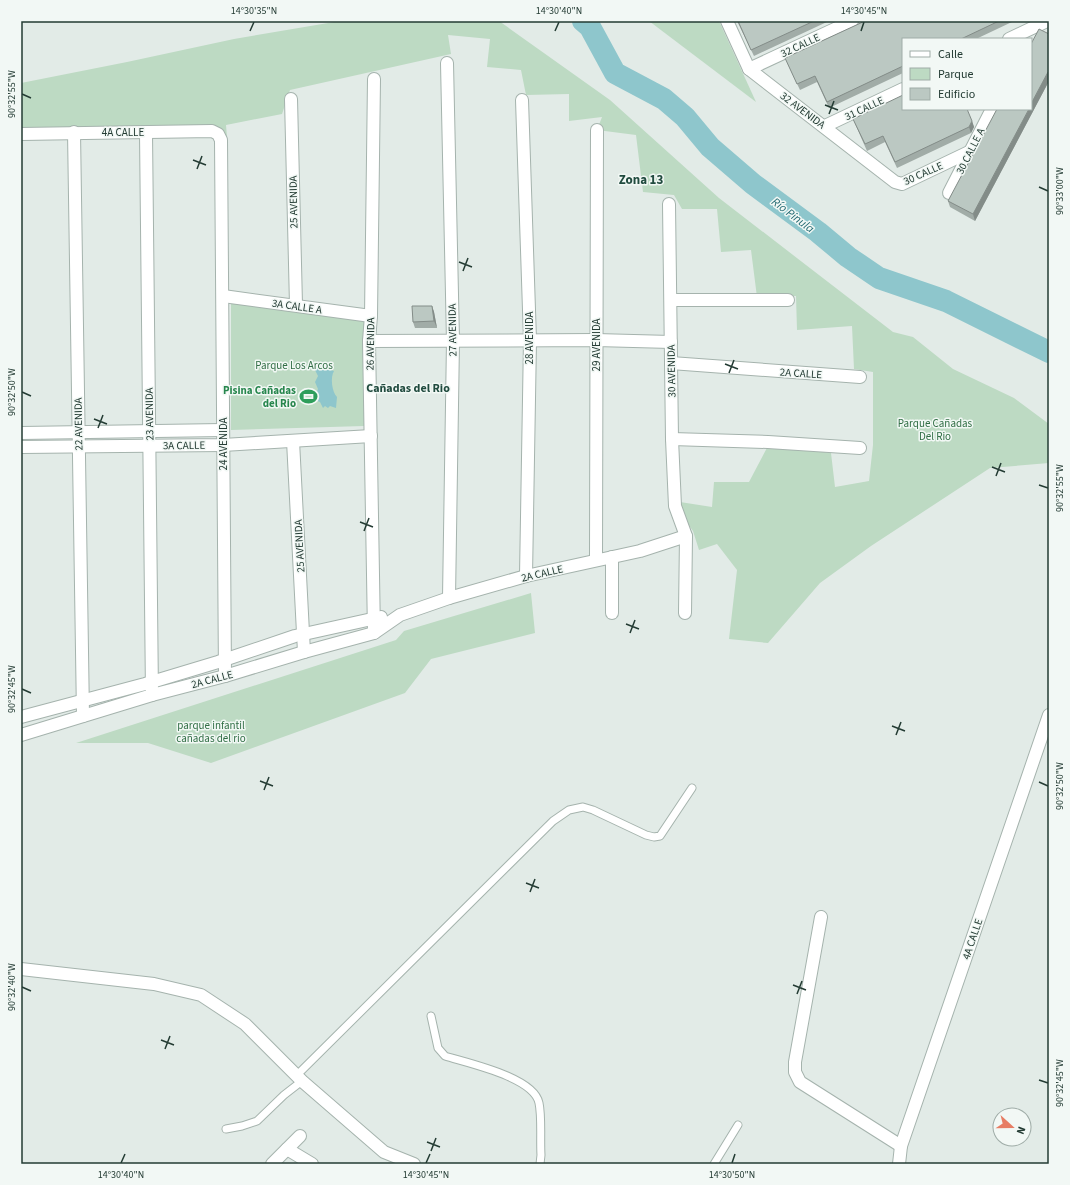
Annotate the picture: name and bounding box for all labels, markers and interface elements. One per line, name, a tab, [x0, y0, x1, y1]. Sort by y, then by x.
text: 14°30'35"N	[231, 4, 277, 18]
text: 14°30'40"N	[536, 4, 582, 18]
text: 14°30'45"N	[841, 4, 887, 18]
street label: 32 CALLE	[778, 30, 823, 61]
legend	[902, 38, 1032, 110]
text: Calle	[938, 46, 963, 63]
text: Parque	[938, 66, 974, 83]
text: 90°32'55"W	[5, 70, 19, 118]
text: Edificio	[938, 86, 975, 103]
street label: 32 AVENIDA	[777, 88, 828, 132]
street label: 31 CALLE	[842, 93, 887, 124]
street label: 4A CALLE	[102, 125, 144, 140]
street label: 30 CALLE A	[952, 126, 988, 177]
street label: 30 CALLE	[901, 158, 946, 189]
text: 90°33'00"W	[1053, 167, 1067, 215]
district label: Zona 13	[619, 171, 663, 189]
street label: 25 AVENIDA	[286, 175, 301, 229]
water label: Río Pinula	[768, 194, 818, 237]
street label: 3A CALLE A	[271, 296, 323, 317]
street label: 27 AVENIDA	[445, 303, 460, 357]
street label: 28 AVENIDA	[522, 311, 537, 365]
street label: 26 AVENIDA	[363, 317, 378, 371]
street label: 29 AVENIDA	[589, 318, 604, 372]
street label: 30 AVENIDA	[664, 344, 679, 398]
park label: Parque Los Arcos	[255, 358, 333, 373]
street label: 2A CALLE	[779, 365, 823, 382]
text: 90°32'50"W	[5, 368, 19, 416]
district label: Cañadas del Rio	[366, 380, 450, 397]
place label: Pisina Cañadas del Rio	[223, 383, 296, 411]
sports icon: Pisina Cañadas del Rio	[299, 386, 319, 406]
street label: 23 AVENIDA	[142, 387, 157, 441]
street label: 22 AVENIDA	[71, 397, 86, 451]
park label: Parque Cañadas Del Rio	[898, 416, 973, 444]
street label: 24 AVENIDA	[216, 417, 231, 471]
street label: 3A CALLE	[163, 438, 206, 453]
text: 90°32'55"W	[1053, 464, 1067, 512]
street label: 25 AVENIDA	[291, 519, 308, 573]
street label: 2A CALLE	[520, 561, 565, 586]
text: 90°32'45"W	[5, 665, 19, 713]
street label: 2A CALLE	[190, 667, 235, 692]
park label: parque infantil cañadas del rio	[176, 718, 246, 746]
text: 90°32'50"W	[1053, 762, 1067, 810]
street label: 4A CALLE	[958, 916, 987, 962]
text: 90°32'40"W	[5, 963, 19, 1011]
text: 90°32'45"W	[1053, 1059, 1067, 1107]
north arrow	[992, 1107, 1032, 1147]
text: N	[1013, 1124, 1029, 1137]
text: 14°30'40"N	[98, 1168, 144, 1182]
text: 14°30'45"N	[403, 1168, 449, 1182]
text: 14°30'50"N	[709, 1168, 755, 1182]

